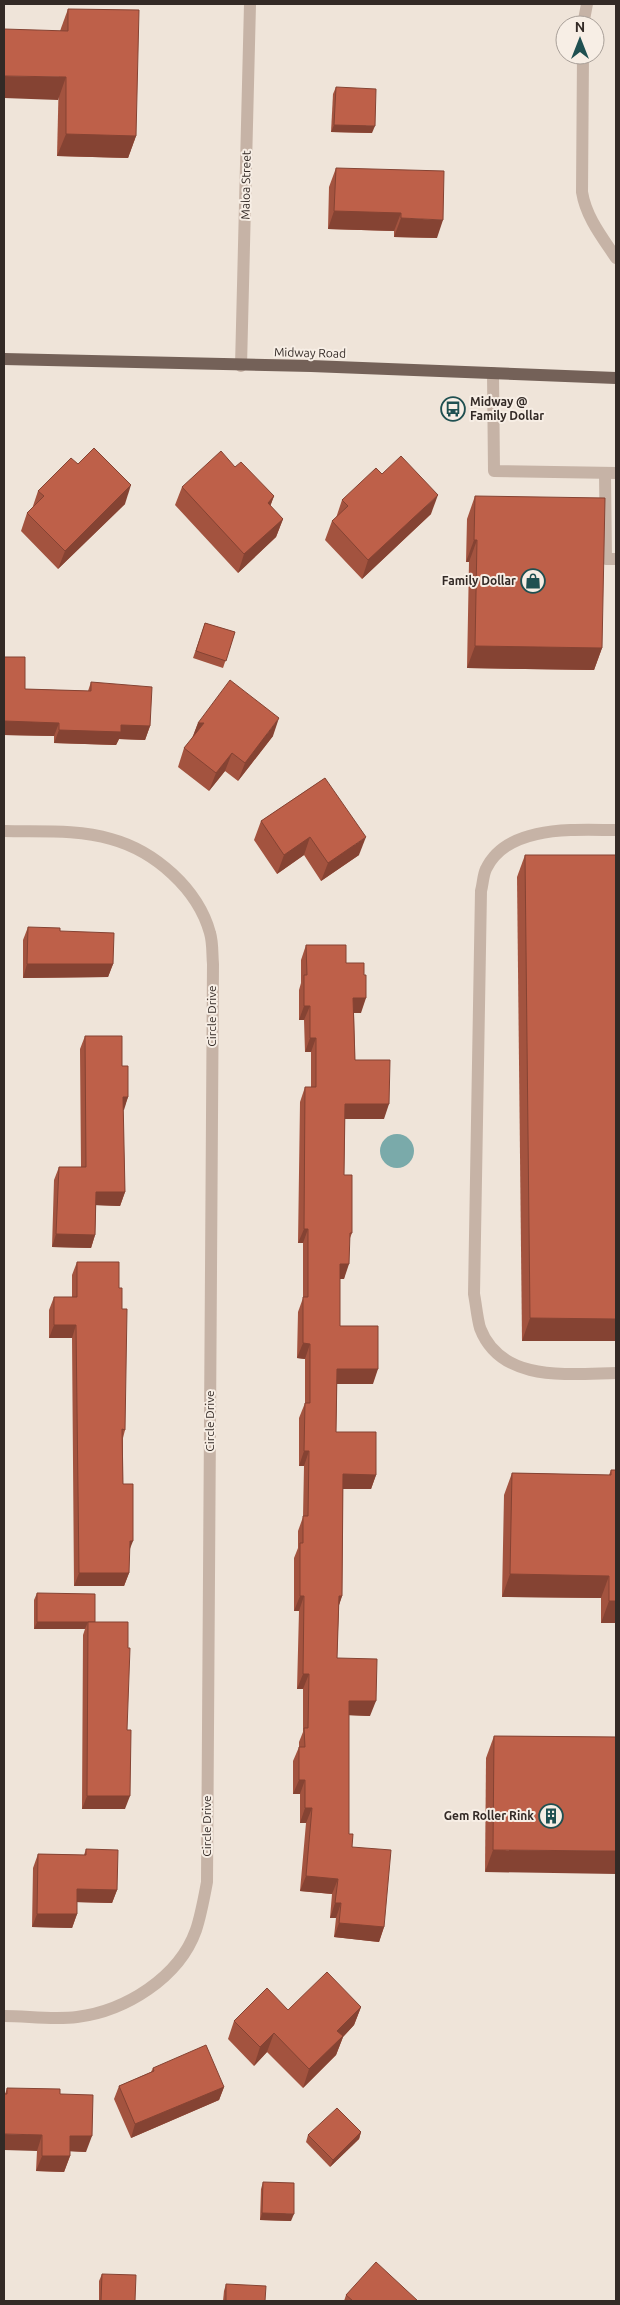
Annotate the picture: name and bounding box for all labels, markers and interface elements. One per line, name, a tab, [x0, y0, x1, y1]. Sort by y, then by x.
north arrow	[555, 15, 605, 65]
text: N	[575, 19, 585, 35]
street label: Maloa Street	[238, 150, 253, 220]
street label: Midway Road	[274, 345, 346, 360]
place label: Midway @ Family Dollar	[470, 395, 544, 422]
bus stop icon: Midway @ Family Dollar	[440, 396, 466, 422]
shop icon: Family Dollar	[520, 568, 546, 594]
place label: Family Dollar	[442, 574, 516, 587]
street label: Circle Drive	[205, 985, 218, 1047]
street label: Circle Drive	[203, 1390, 216, 1452]
street label: Circle Drive	[200, 1795, 213, 1857]
building icon: Gem Roller Rink	[538, 1803, 564, 1829]
place label: Gem Roller Rink	[444, 1809, 534, 1822]

